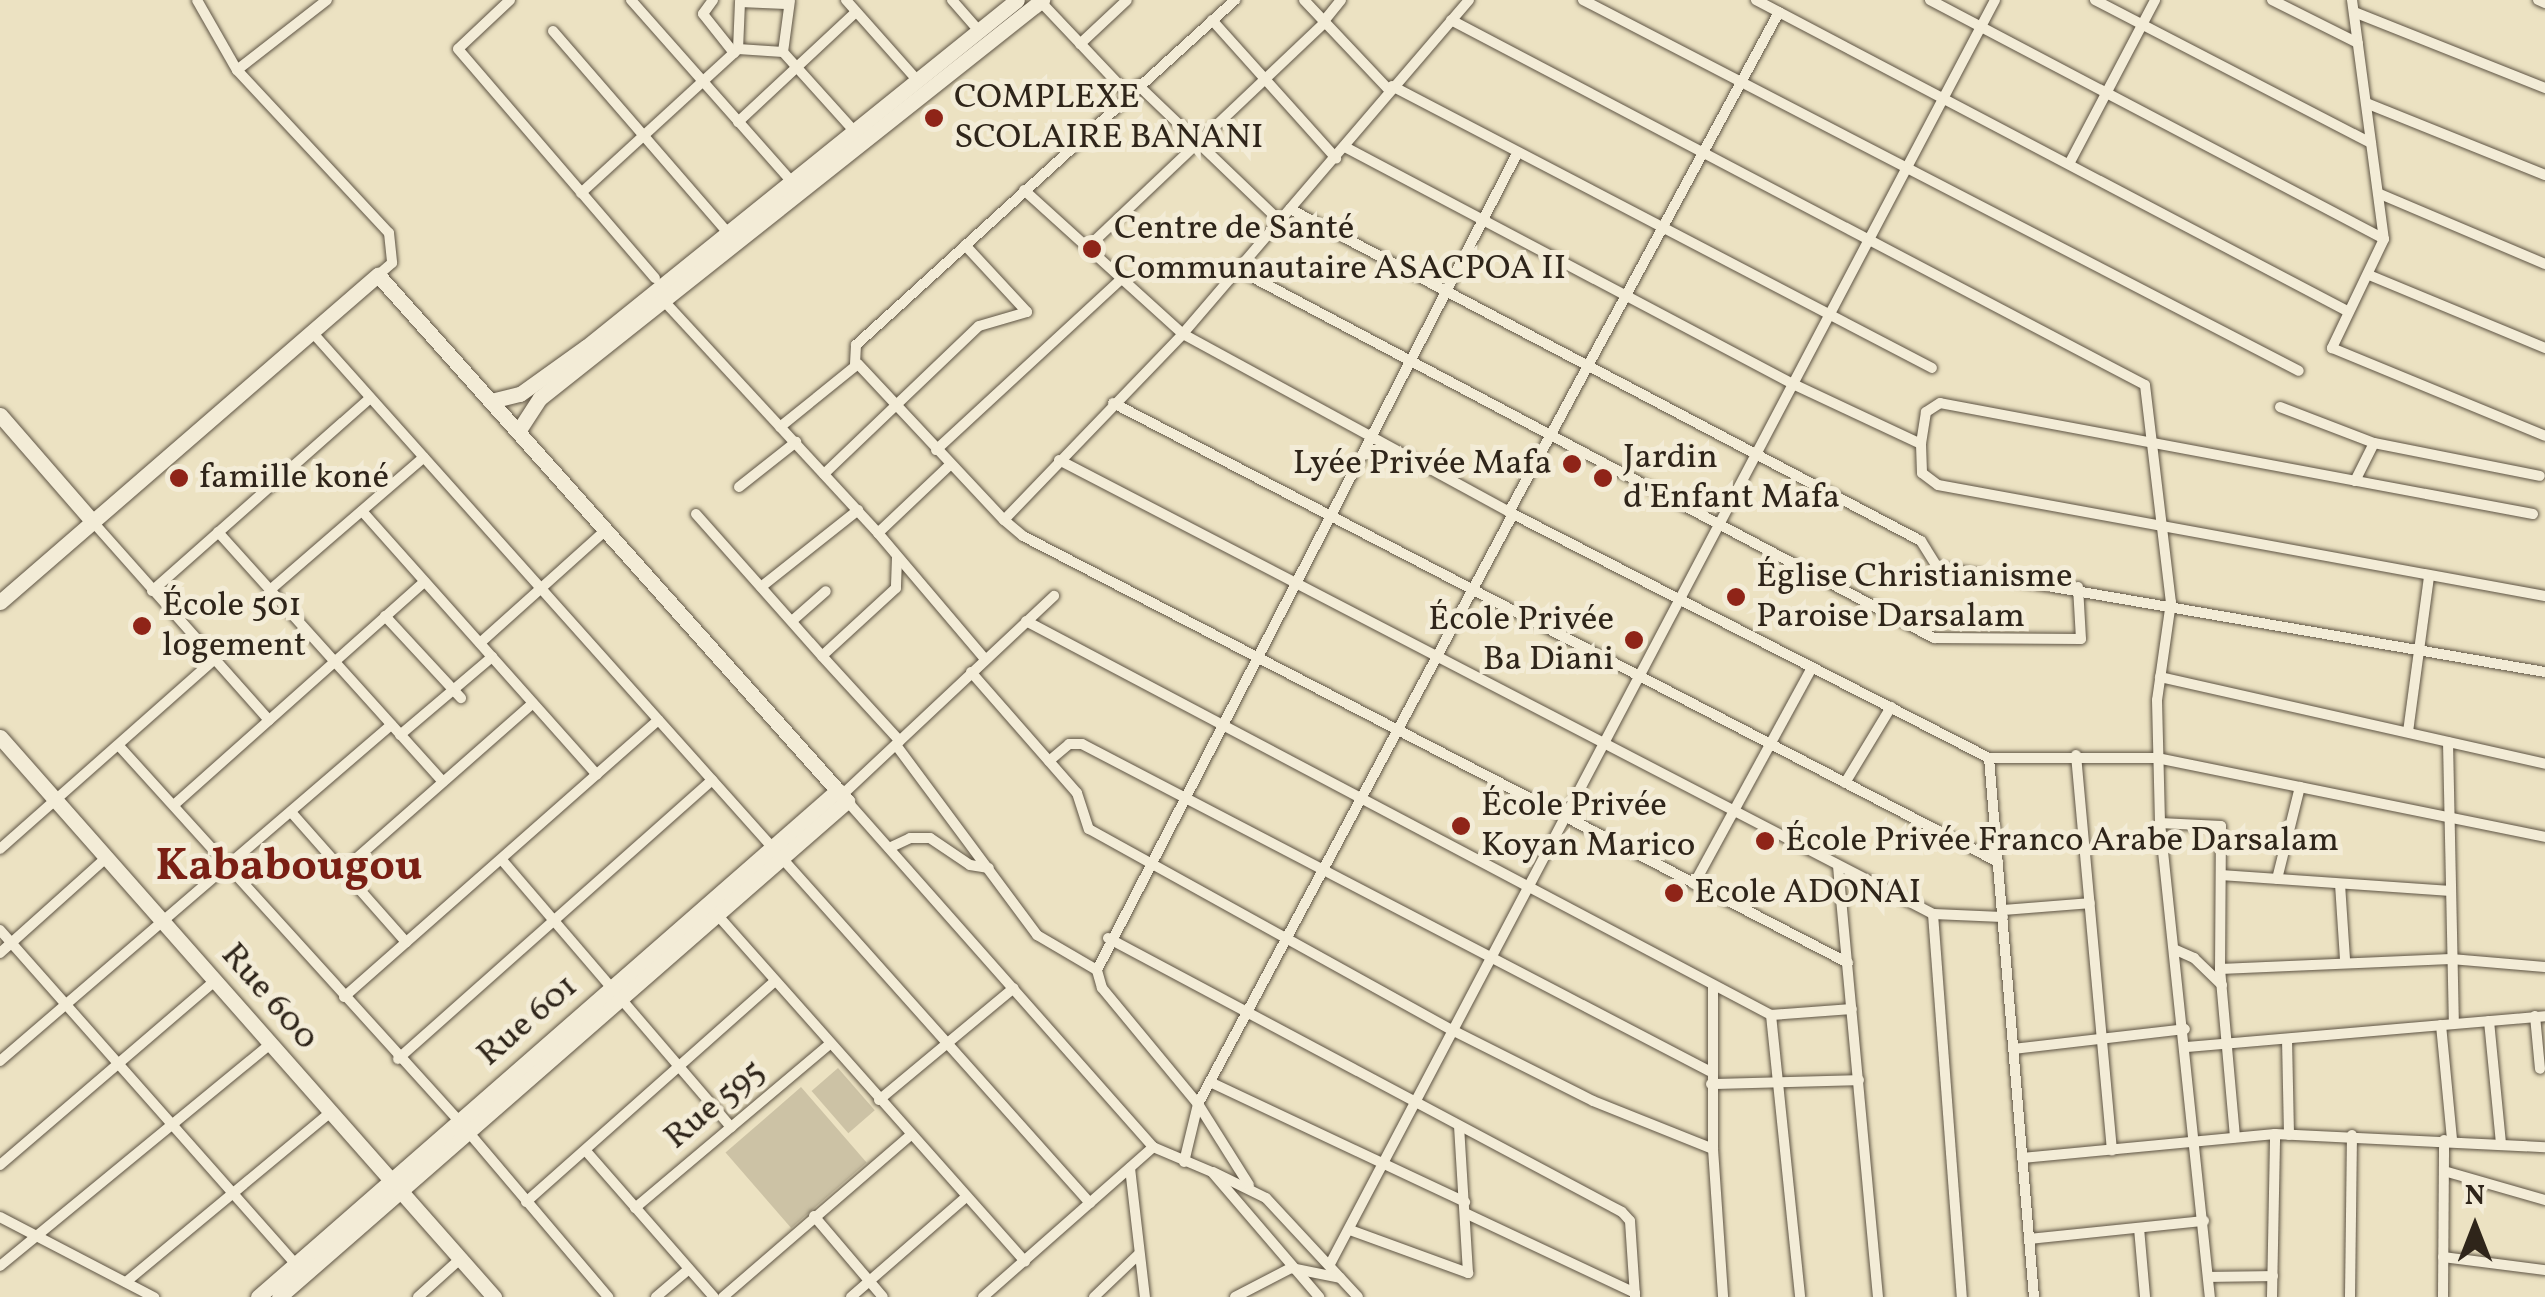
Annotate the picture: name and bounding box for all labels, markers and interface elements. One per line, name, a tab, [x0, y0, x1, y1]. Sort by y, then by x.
place label: COMPLEXE SCOLAIRE BANANI	[954, 77, 1263, 159]
marker: COMPLEXE SCOLAIRE BANANI	[923, 107, 945, 129]
place label: Centre de Santé Communautaire ASACPOA II	[1114, 208, 1566, 290]
marker: Centre de Santé Communautaire ASACPOA II	[1079, 236, 1105, 262]
place label: Jardin d'Enfant Mafa	[1623, 437, 1840, 519]
place label: Lyée Privée Mafa	[1293, 443, 1552, 485]
marker: Lyée Privée Mafa	[1561, 453, 1583, 475]
place label: famille koné	[199, 457, 389, 499]
marker: famille koné	[168, 467, 190, 489]
marker: Jardin d'Enfant Mafa	[1592, 467, 1614, 489]
place label: Église Christianisme Paroise Darsalam	[1756, 556, 2073, 638]
place label: École 501 logement	[162, 585, 306, 667]
marker: Église Christianisme Paroise Darsalam	[1725, 586, 1747, 608]
place label: École Privée Ba Diani	[1428, 599, 1614, 681]
marker: École 501 logement	[131, 615, 153, 637]
marker: École Privée Ba Diani	[1623, 629, 1645, 651]
place label: École Privée Koyan Marico	[1481, 785, 1695, 867]
marker: École Privée Koyan Marico	[1450, 815, 1472, 837]
place label: École Privée Franco Arabe Darsalam	[1785, 820, 2339, 862]
marker: École Privée Franco Arabe Darsalam	[1754, 830, 1776, 852]
district label: Kababougou	[156, 841, 422, 895]
place label: Ecole ADONAI	[1694, 872, 1921, 914]
marker: Ecole ADONAI	[1663, 882, 1685, 904]
street label: Rue 600	[211, 935, 327, 1059]
street label: Rue 601	[469, 966, 587, 1076]
street label: Rue 595	[656, 1051, 774, 1159]
north arrow	[2425, 1177, 2525, 1277]
text: N	[2465, 1177, 2485, 1216]

